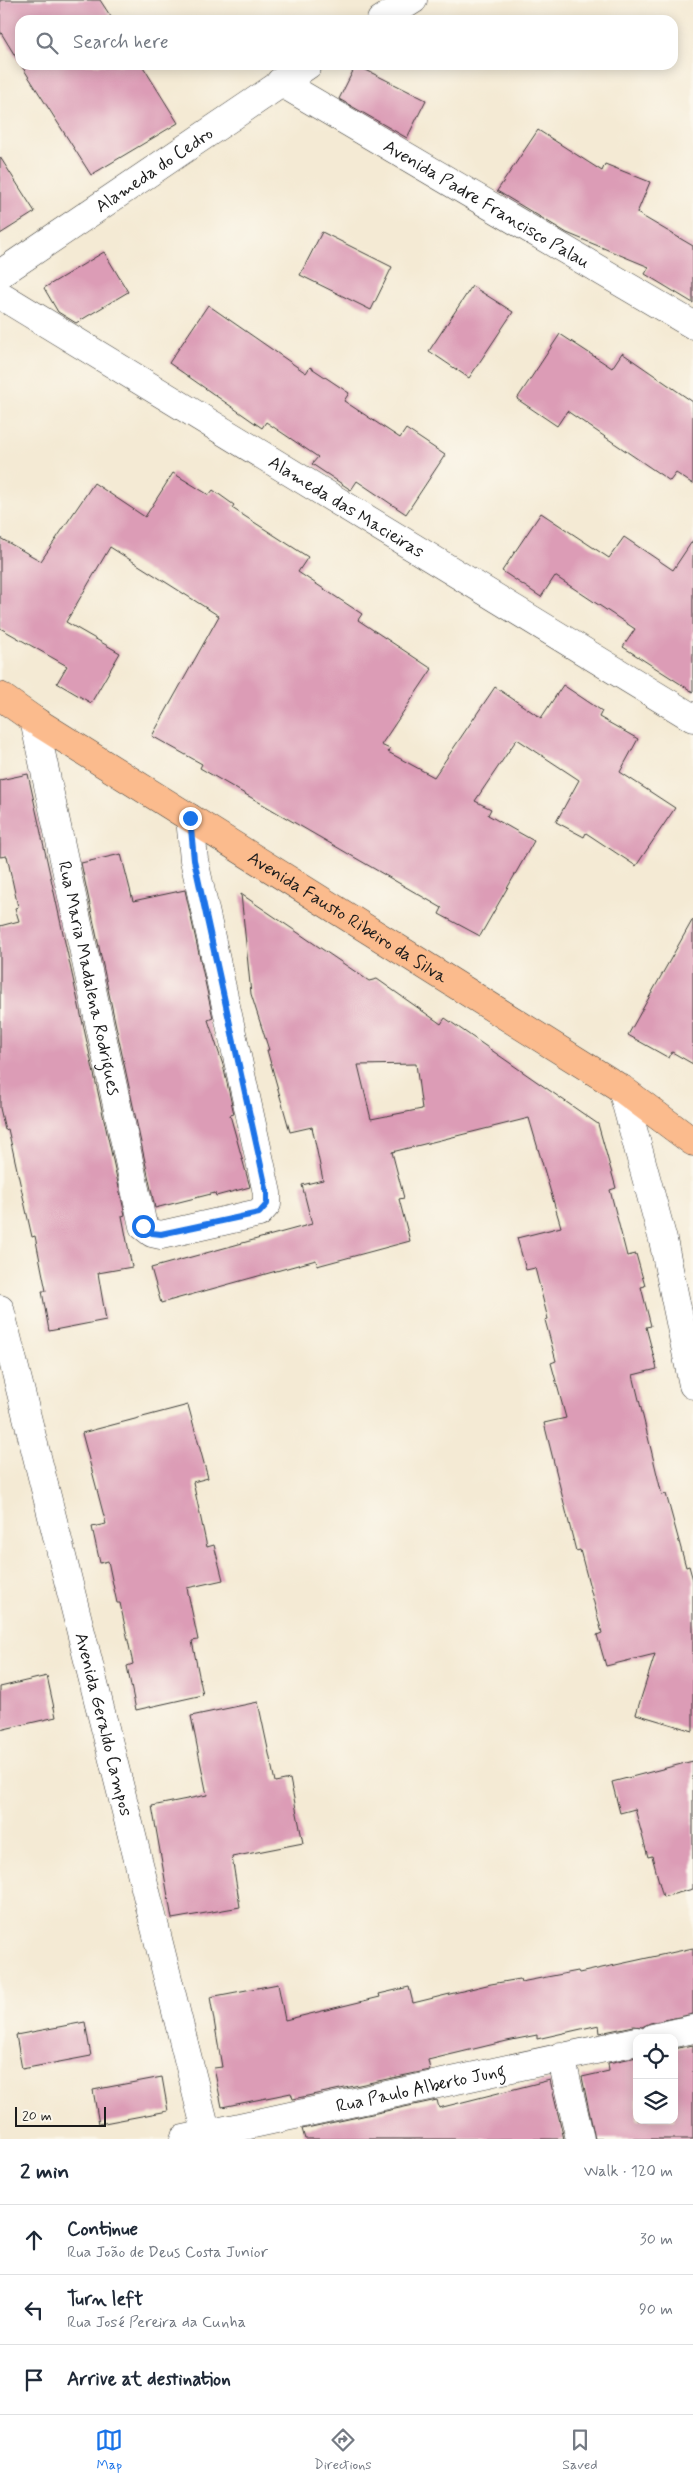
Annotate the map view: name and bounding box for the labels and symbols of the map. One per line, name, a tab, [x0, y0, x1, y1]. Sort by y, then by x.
street label: Alameda do Cedro	[91, 122, 218, 219]
street label: Avenida Padre Francisco Palau	[379, 135, 594, 275]
street label: Alameda das Macieiras	[264, 451, 428, 564]
route end	[179, 807, 202, 830]
street label: Avenida Fausto Ribeiro da Silva	[243, 846, 452, 990]
street label: Rua Maria Madalena Rodrigues	[52, 859, 125, 1098]
route start	[132, 1215, 155, 1238]
street label: Avenida Geraldo Campos	[69, 1630, 138, 1819]
street label: Rua Paulo Alberto Jung	[334, 2059, 508, 2119]
scale bar	[15, 2104, 106, 2127]

